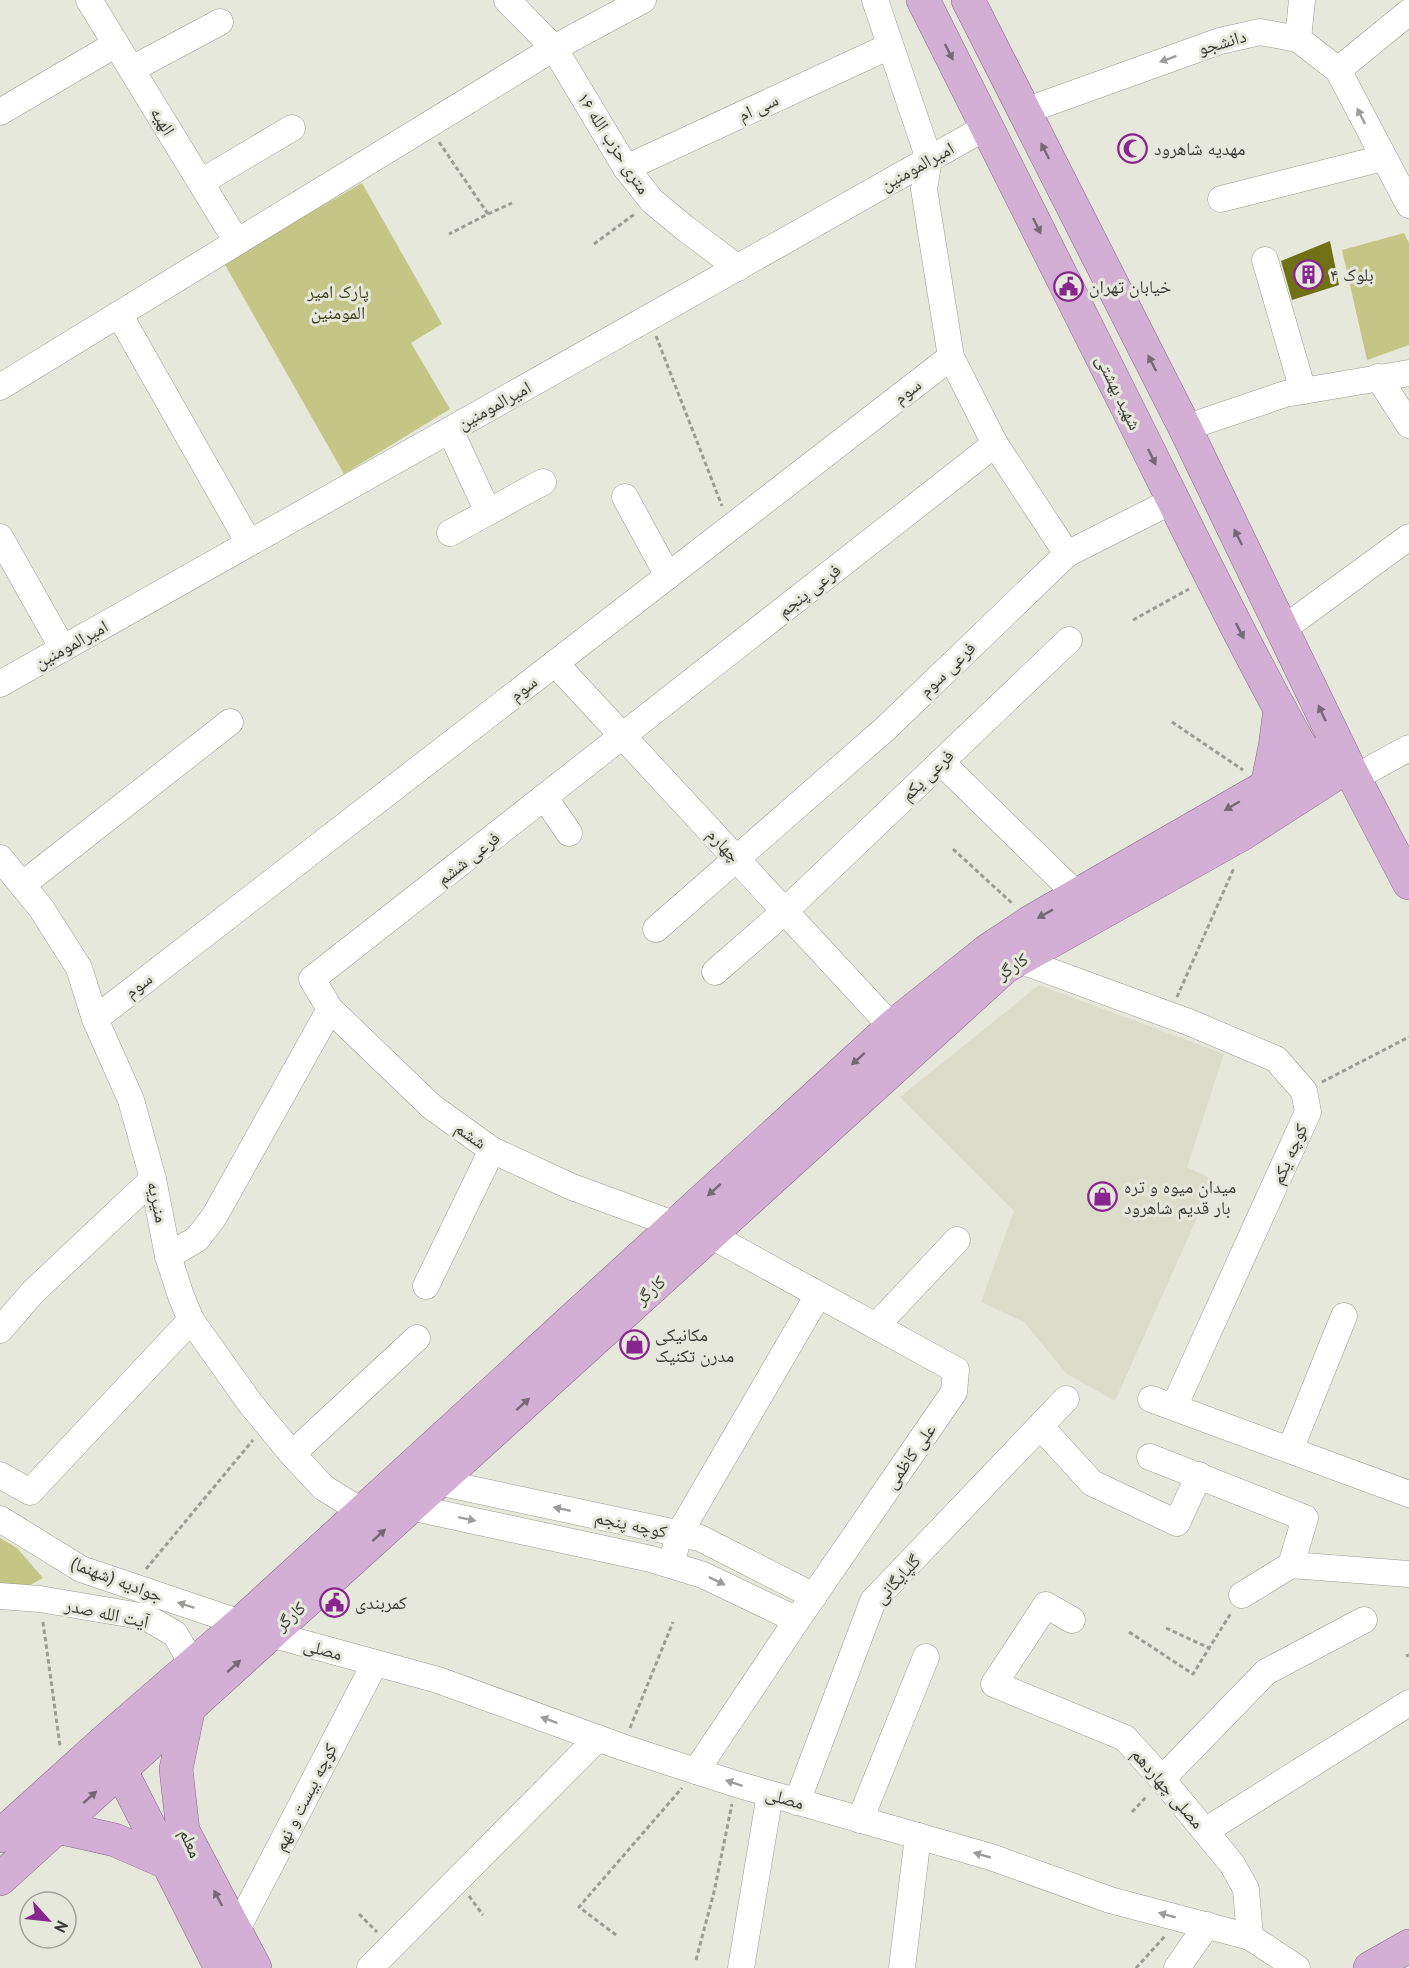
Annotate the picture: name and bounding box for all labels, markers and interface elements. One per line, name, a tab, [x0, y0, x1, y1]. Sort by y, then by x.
street label: دانشجو	[1195, 24, 1249, 60]
one-way arrow	[944, 43, 954, 61]
one-way arrow	[1159, 55, 1177, 65]
street label: ۱۶ متری حزب الله	[573, 88, 655, 198]
street label: سی ام	[734, 88, 782, 127]
street label: الهیه	[145, 102, 181, 140]
one-way arrow	[1356, 108, 1366, 125]
mosque icon: مهدیه شاهرود	[1117, 132, 1149, 164]
street label: امیرالمومنین	[876, 136, 958, 196]
place label: مهدیه شاهرود	[1154, 137, 1245, 160]
one-way arrow	[1041, 142, 1051, 160]
one-way arrow	[1032, 218, 1042, 235]
building icon: بلوک ۴	[1293, 258, 1325, 290]
place label: بلوک ۴	[1330, 263, 1374, 286]
public building icon: خیابان تهران	[1052, 270, 1084, 302]
place label: خیابان تهران	[1089, 275, 1171, 298]
park label: پارک امیر المومنین	[306, 280, 369, 324]
street label: شهید بهشتی	[1091, 351, 1147, 433]
one-way arrow	[1147, 354, 1157, 371]
street label: سوم	[888, 373, 926, 410]
street label: امیرالمومنین	[453, 375, 535, 435]
one-way arrow	[1147, 449, 1156, 466]
one-way arrow	[1234, 529, 1243, 546]
street label: فرعی پنجم	[773, 558, 846, 623]
street label: امیرالمومنین	[30, 614, 112, 674]
one-way arrow	[1235, 623, 1244, 640]
street label: فرعی سوم	[914, 636, 981, 702]
street label: سوم	[504, 670, 542, 707]
one-way arrow	[1318, 705, 1327, 722]
street label: فرعی یکم	[896, 744, 959, 807]
one-way arrow	[1224, 801, 1241, 811]
street label: چهارم	[702, 823, 746, 868]
street label: فرعی ششم	[432, 826, 505, 891]
one-way arrow	[1037, 909, 1054, 919]
street label: کارگر	[991, 947, 1033, 986]
street label: سوم	[119, 967, 157, 1004]
one-way arrow	[851, 1051, 865, 1065]
street label: ششم	[450, 1116, 491, 1155]
street label: کوچه یکم	[1265, 1120, 1314, 1188]
place label: میدان میوه و تره بار قدیم شاهرود	[1124, 1175, 1236, 1220]
street label: منیریه	[142, 1179, 174, 1225]
shop icon: میدان میوه و تره بار قدیم شاهرود	[1087, 1180, 1119, 1212]
one-way arrow	[707, 1183, 722, 1196]
street label: کارگر	[629, 1270, 671, 1310]
place label: مکانیکی مدرن تکنیک	[655, 1323, 734, 1367]
shop icon: مکانیکی مدرن تکنیک	[618, 1328, 650, 1360]
one-way arrow	[516, 1397, 531, 1411]
street label: علی کاظمی	[879, 1419, 941, 1493]
one-way arrow	[553, 1503, 571, 1513]
street label: کوچه پنجم	[593, 1505, 670, 1544]
one-way arrow	[458, 1515, 476, 1525]
one-way arrow	[371, 1529, 386, 1542]
street label: گلپایگانی	[869, 1549, 926, 1609]
street label: جوادیه (شهنما)	[68, 1551, 166, 1607]
one-way arrow	[708, 1576, 726, 1586]
public building icon: کمربندی	[318, 1586, 350, 1618]
place label: کمربندی	[355, 1591, 408, 1614]
street label: آیت الله صدر	[62, 1593, 151, 1633]
street label: کارگر	[269, 1596, 311, 1636]
one-way arrow	[177, 1600, 195, 1609]
street label: مصلی	[301, 1633, 345, 1665]
one-way arrow	[226, 1660, 241, 1673]
one-way arrow	[540, 1715, 558, 1725]
street label: کوچه بیست و نهم	[268, 1739, 343, 1855]
street label: مصلی چهاردهم	[1126, 1743, 1209, 1834]
one-way arrow	[725, 1778, 743, 1788]
street label: مصلی	[763, 1782, 807, 1814]
one-way arrow	[82, 1790, 97, 1804]
street label: معلم	[174, 1825, 208, 1862]
one-way arrow	[973, 1850, 991, 1859]
one-way arrow	[213, 1889, 223, 1906]
north arrow	[18, 1890, 78, 1950]
one-way arrow	[1158, 1910, 1176, 1919]
text: N	[50, 1918, 73, 1936]

